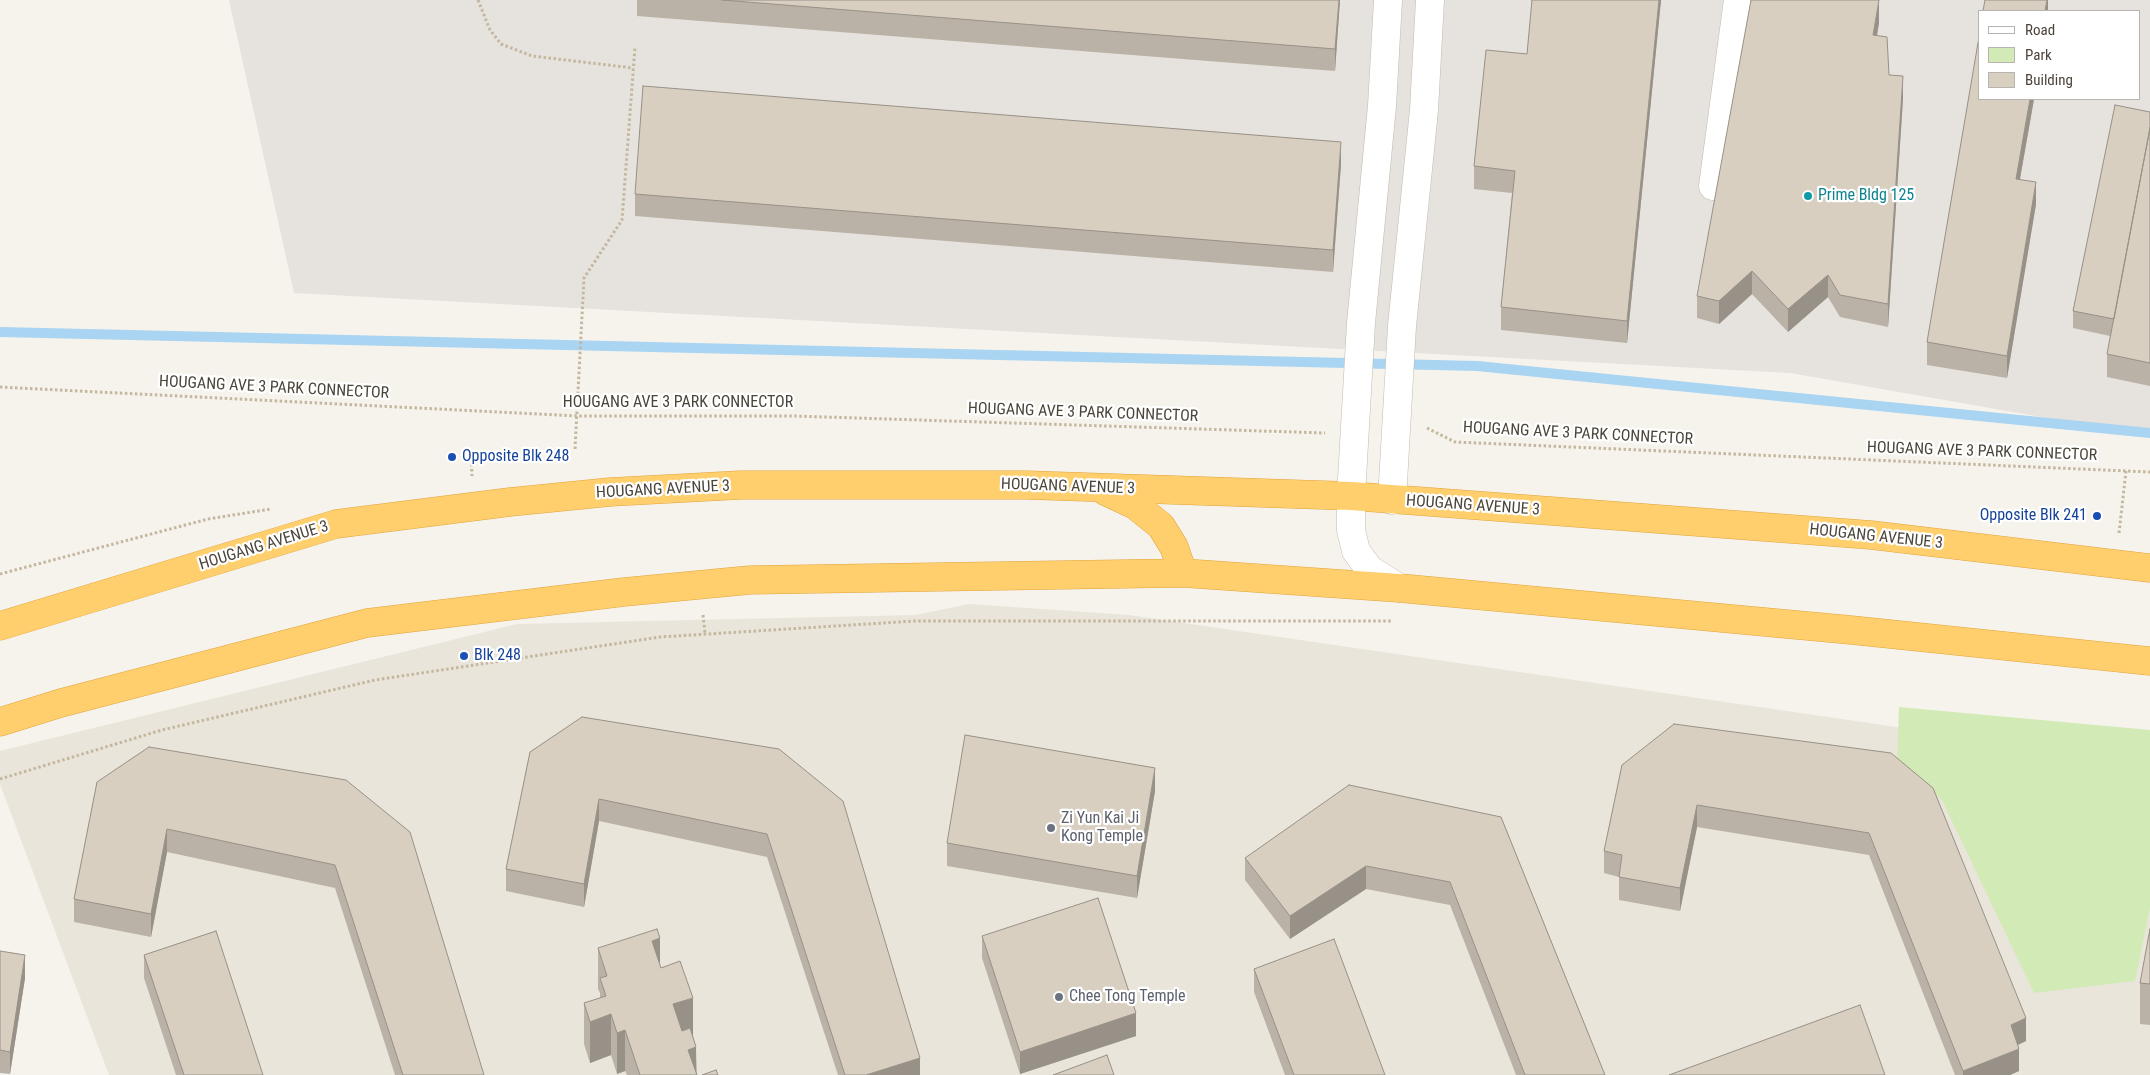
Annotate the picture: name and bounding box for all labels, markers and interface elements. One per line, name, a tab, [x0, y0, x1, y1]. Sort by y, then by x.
legend	[1978, 10, 2140, 100]
text: Road	[2025, 21, 2055, 39]
text: Park	[2025, 46, 2052, 64]
text: Building	[2025, 71, 2073, 89]
place label: Prime Bldg 125	[1818, 186, 1914, 206]
marker: Prime Bldg 125	[1802, 190, 1814, 202]
street label: HOUGANG AVE 3 PARK CONNECTOR	[158, 372, 390, 404]
street label: HOUGANG AVE 3 PARK CONNECTOR	[563, 393, 793, 413]
street label: HOUGANG AVE 3 PARK CONNECTOR	[968, 399, 1198, 427]
street label: HOUGANG AVE 3 PARK CONNECTOR	[1462, 418, 1694, 450]
street label: HOUGANG AVE 3 PARK CONNECTOR	[1867, 438, 2097, 466]
place label: Opposite Blk 248	[462, 447, 569, 467]
marker: Opposite Blk 248	[446, 451, 458, 463]
street label: HOUGANG AVENUE 3	[1001, 475, 1135, 499]
street label: HOUGANG AVENUE 3	[596, 477, 730, 503]
street label: HOUGANG AVENUE 3	[1405, 492, 1541, 520]
place label: Opposite Blk 241	[1980, 506, 2087, 526]
marker: Opposite Blk 241	[2091, 510, 2103, 522]
street label: HOUGANG AVENUE 3	[197, 517, 331, 575]
street label: HOUGANG AVENUE 3	[1808, 520, 1944, 554]
place label: Blk 248	[474, 646, 521, 666]
marker: Blk 248	[458, 650, 470, 662]
place label: Zi Yun Kai Ji Kong Temple	[1061, 809, 1143, 847]
marker: Zi Yun Kai Ji Kong Temple	[1045, 822, 1057, 834]
place label: Chee Tong Temple	[1069, 987, 1186, 1007]
marker: Chee Tong Temple	[1053, 991, 1065, 1003]

